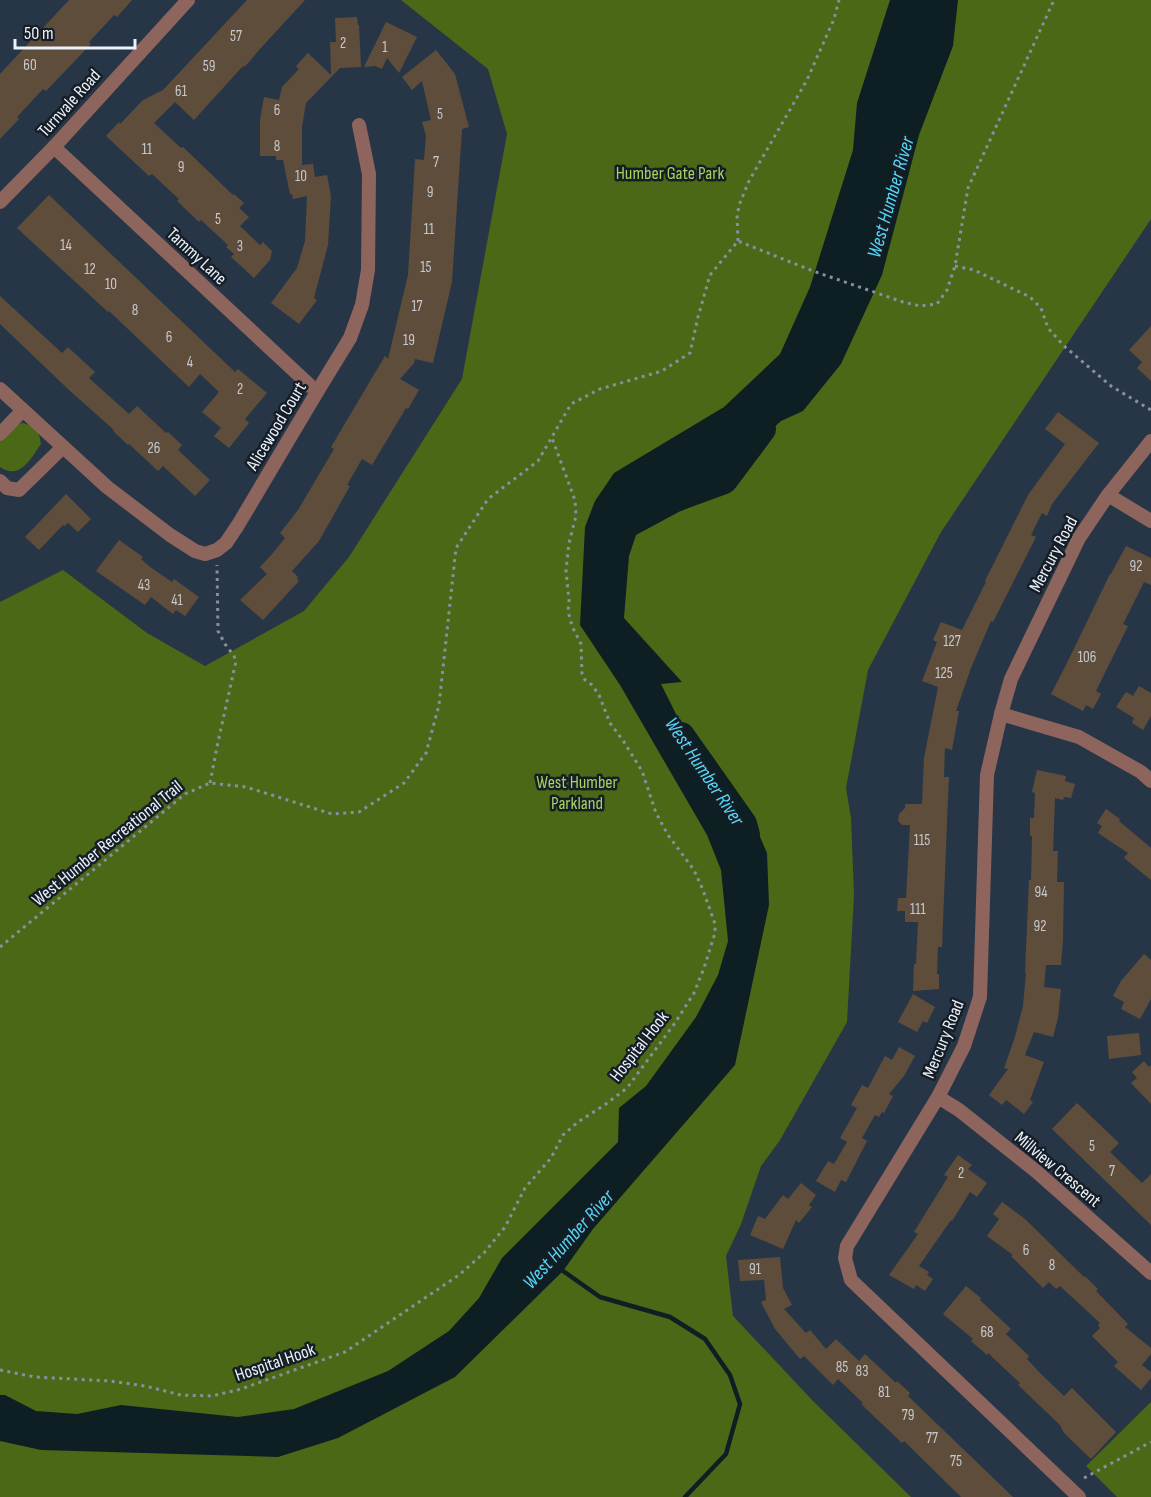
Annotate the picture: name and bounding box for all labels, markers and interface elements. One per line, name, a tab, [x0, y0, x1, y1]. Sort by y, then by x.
scale bar	[15, 12, 135, 50]
text: 50 m	[24, 23, 54, 44]
house number: 57	[230, 27, 242, 46]
house number: 2	[340, 34, 346, 53]
house number: 1	[382, 38, 388, 57]
house number: 60	[23, 56, 37, 75]
house number: 59	[203, 57, 215, 76]
street label: Turnvale Road	[34, 65, 105, 141]
house number: 61	[175, 82, 188, 101]
house number: 6	[274, 101, 280, 120]
house number: 5	[437, 105, 443, 124]
water label: West Humber River	[862, 132, 920, 261]
house number: 8	[274, 137, 280, 156]
house number: 11	[142, 140, 153, 159]
house number: 7	[433, 153, 439, 172]
house number: 9	[178, 158, 184, 177]
park label: Humber Gate Park	[616, 163, 724, 184]
house number: 10	[295, 167, 307, 186]
house number: 9	[427, 183, 433, 202]
house number: 5	[215, 210, 221, 229]
house number: 11	[424, 220, 435, 239]
street label: Tammy Lane	[162, 223, 231, 289]
house number: 14	[60, 236, 72, 255]
house number: 3	[237, 237, 243, 256]
house number: 15	[420, 258, 432, 277]
house number: 12	[84, 260, 96, 279]
house number: 10	[105, 275, 117, 294]
house number: 17	[411, 297, 423, 316]
house number: 8	[132, 301, 138, 320]
house number: 6	[166, 328, 172, 347]
house number: 19	[403, 331, 415, 350]
house number: 4	[187, 353, 193, 372]
street label: Alicewood Court	[241, 378, 311, 475]
house number: 2	[237, 380, 243, 399]
house number: 26	[148, 439, 160, 458]
street label: Mercury Road	[1025, 513, 1082, 596]
house number: 92	[1130, 557, 1142, 576]
house number: 43	[138, 576, 150, 595]
house number: 41	[171, 591, 184, 610]
house number: 127	[943, 632, 961, 651]
house number: 106	[1078, 648, 1096, 667]
house number: 125	[935, 664, 953, 683]
water label: West Humber River	[659, 713, 750, 831]
park label: West Humber Parkland	[536, 772, 618, 814]
street label: West Humber Recreational Trail	[28, 776, 187, 911]
house number: 115	[914, 831, 930, 850]
house number: 94	[1035, 883, 1047, 902]
house number: 111	[910, 900, 927, 919]
house number: 92	[1034, 917, 1046, 936]
street label: Mercury Road	[918, 997, 969, 1081]
street label: Hospital Hook	[605, 1007, 673, 1086]
street label: Millview Crescent	[1010, 1127, 1105, 1212]
house number: 5	[1089, 1137, 1095, 1156]
house number: 7	[1109, 1162, 1115, 1181]
house number: 2	[958, 1164, 964, 1183]
water label: West Humber River	[518, 1184, 620, 1294]
house number: 6	[1023, 1241, 1029, 1260]
house number: 8	[1049, 1256, 1055, 1275]
house number: 91	[749, 1260, 762, 1279]
house number: 68	[980, 1323, 994, 1342]
street label: Hospital Hook	[232, 1339, 318, 1386]
house number: 85	[836, 1358, 848, 1377]
house number: 83	[856, 1362, 868, 1381]
house number: 81	[878, 1383, 891, 1402]
house number: 79	[902, 1406, 914, 1425]
house number: 77	[926, 1429, 938, 1448]
house number: 75	[950, 1452, 962, 1471]

